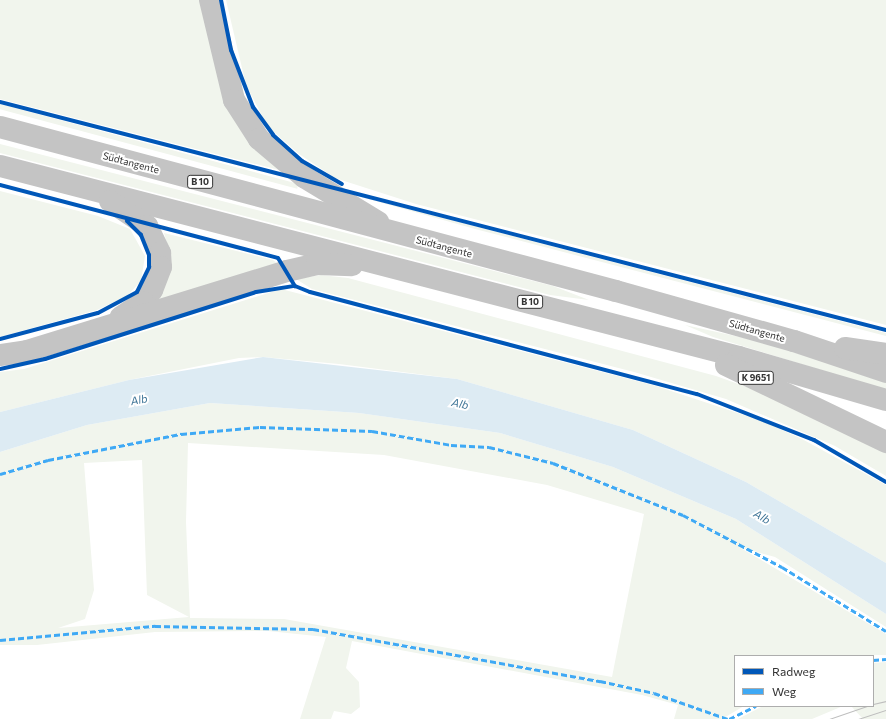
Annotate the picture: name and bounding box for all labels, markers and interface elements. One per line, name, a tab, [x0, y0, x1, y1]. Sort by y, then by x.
street label: Südtangente	[101, 150, 161, 176]
road number: B 10	[187, 175, 213, 189]
street label: Südtangente	[414, 234, 474, 260]
road number: B 10	[517, 295, 543, 309]
street label: Südtangente	[728, 317, 786, 345]
road number: K 9651	[737, 371, 775, 385]
water label: Alb	[129, 392, 149, 408]
water label: Alb	[450, 396, 470, 412]
water label: Alb	[751, 507, 773, 527]
legend	[734, 655, 874, 707]
text: Radweg	[772, 664, 815, 678]
text: Weg	[772, 684, 796, 698]

